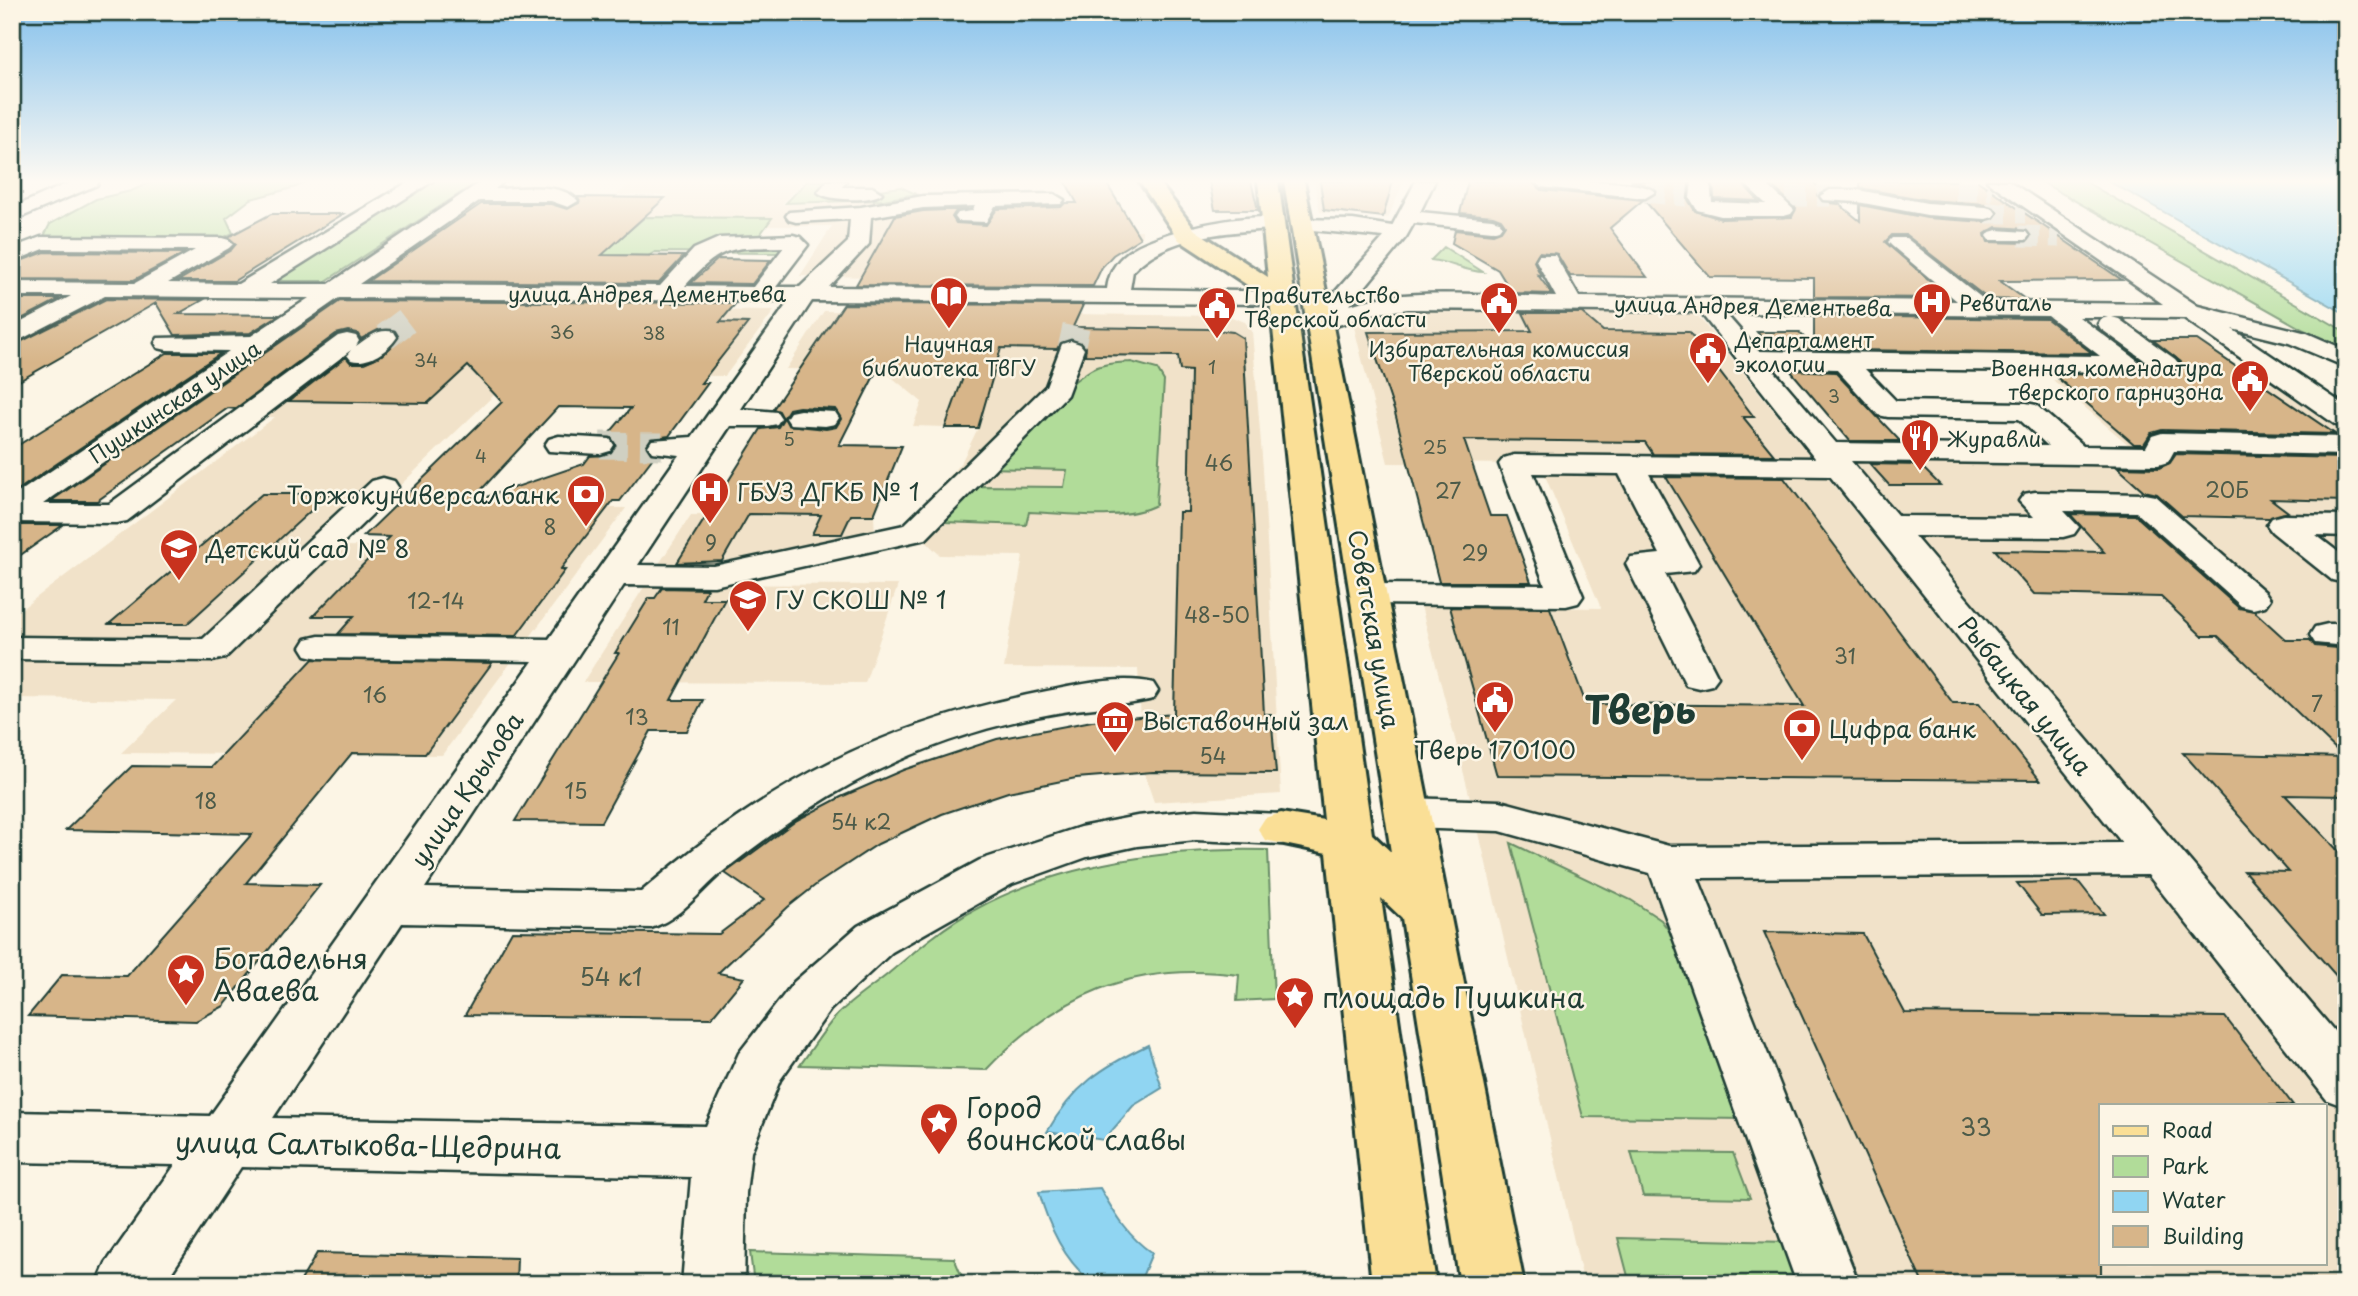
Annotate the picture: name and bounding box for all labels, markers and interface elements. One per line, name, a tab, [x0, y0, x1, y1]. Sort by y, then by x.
library icon: Научная библиотека ТвГУ	[928, 275, 970, 330]
street label: улица Андрея Дементьева	[508, 277, 786, 309]
place label: Правительство Тверской области	[1244, 278, 1427, 334]
public building icon: Избирательная комиcсия Тверской области	[1478, 280, 1520, 335]
hospital icon: Ревиталь	[1911, 281, 1953, 336]
public building icon: Правительство Тверской области	[1196, 285, 1238, 340]
place label: Ревиталь	[1959, 286, 2052, 318]
street label: улица Андрея Дементьева	[1614, 287, 1892, 323]
house number: 36	[550, 318, 574, 345]
house number: 38	[642, 319, 666, 346]
place label: Департамент экологии	[1734, 323, 1874, 379]
place label: Научная библиотека ТвГУ	[862, 327, 1036, 383]
public building icon: Департамент экологии	[1687, 330, 1729, 385]
street label: Пушкинская улица	[82, 331, 267, 470]
place label: Избирательная комиcсия Тверской области	[1368, 332, 1630, 388]
house number: 34	[414, 346, 438, 373]
place label: Военная комендатура тверского гарнизона	[1990, 351, 2223, 407]
house number: 1	[1208, 353, 1216, 380]
public building icon: Военная комендатура тверского гарнизона	[2229, 358, 2271, 413]
house number: 3	[1828, 382, 1840, 409]
restaurant icon: Журавли	[1899, 417, 1941, 472]
place label: Журавли	[1947, 422, 2041, 454]
house number: 5	[783, 425, 795, 452]
house number: 25	[1423, 433, 1447, 460]
house number: 4	[475, 442, 487, 469]
house number: 46	[1205, 446, 1233, 478]
hospital icon: ГБУЗ ДГКБ № 1	[689, 470, 731, 525]
bank icon: Торжокуниверсалбанк	[565, 473, 607, 528]
place label: ГБУЗ ДГКБ № 1	[737, 473, 920, 509]
house number: 20Б	[2205, 473, 2249, 505]
house number: 27	[1435, 474, 1461, 506]
place label: Торжокуниверсалбанк	[287, 476, 560, 512]
house number: 8	[543, 510, 557, 542]
house number: 9	[705, 526, 717, 558]
school or university icon: Детский сад № 8	[158, 527, 200, 582]
street label: Советская улица	[1340, 527, 1410, 731]
place label: Детский сад № 8	[205, 530, 409, 566]
house number: 29	[1462, 536, 1488, 568]
school or university icon: ГУ СКОШ № 1	[727, 578, 769, 633]
place label: ГУ СКОШ № 1	[775, 581, 946, 617]
house number: 12-14	[407, 584, 465, 616]
house number: 48-50	[1184, 598, 1250, 630]
street label: Рыбацкая улица	[1950, 608, 2102, 782]
house number: 11	[662, 610, 680, 642]
house number: 31	[1834, 639, 1856, 671]
house number: 16	[363, 678, 387, 710]
public building icon: Тверь 170100	[1474, 679, 1516, 734]
district label: Тверь	[1584, 680, 1696, 737]
house number: 7	[2311, 687, 2323, 719]
museum icon: Выставочный зал	[1094, 699, 1136, 754]
house number: 13	[625, 700, 649, 732]
place label: Выставочный зал	[1142, 702, 1349, 738]
street label: улица Крылова	[401, 704, 531, 874]
bank icon: Цифра банк	[1781, 707, 1823, 762]
place label: Цифра банк	[1829, 710, 1977, 746]
place label: Тверь 170100	[1414, 731, 1576, 767]
house number: 54	[1199, 739, 1227, 771]
house number: 15	[565, 774, 587, 806]
house number: 18	[195, 784, 217, 816]
house number: 54 к2	[831, 805, 891, 837]
place label: Богадельня Аваева	[213, 936, 368, 1011]
place icon: Богадельня Аваева	[165, 952, 207, 1007]
house number: 54 к1	[579, 958, 643, 994]
place icon: площадь Пушкина	[1274, 975, 1316, 1030]
place label: площадь Пушкина	[1322, 975, 1585, 1018]
place label: Город воинской славы	[966, 1085, 1186, 1160]
place icon: Город воинской славы	[918, 1101, 960, 1156]
legend	[2099, 1104, 2326, 1264]
house number: 33	[1960, 1108, 1992, 1144]
text: Road	[2162, 1113, 2213, 1145]
street label: улица Салтыкова-Щедрина	[175, 1119, 562, 1169]
text: Park	[2162, 1149, 2209, 1181]
text: Water	[2162, 1183, 2226, 1215]
text: Building	[2162, 1219, 2244, 1251]

